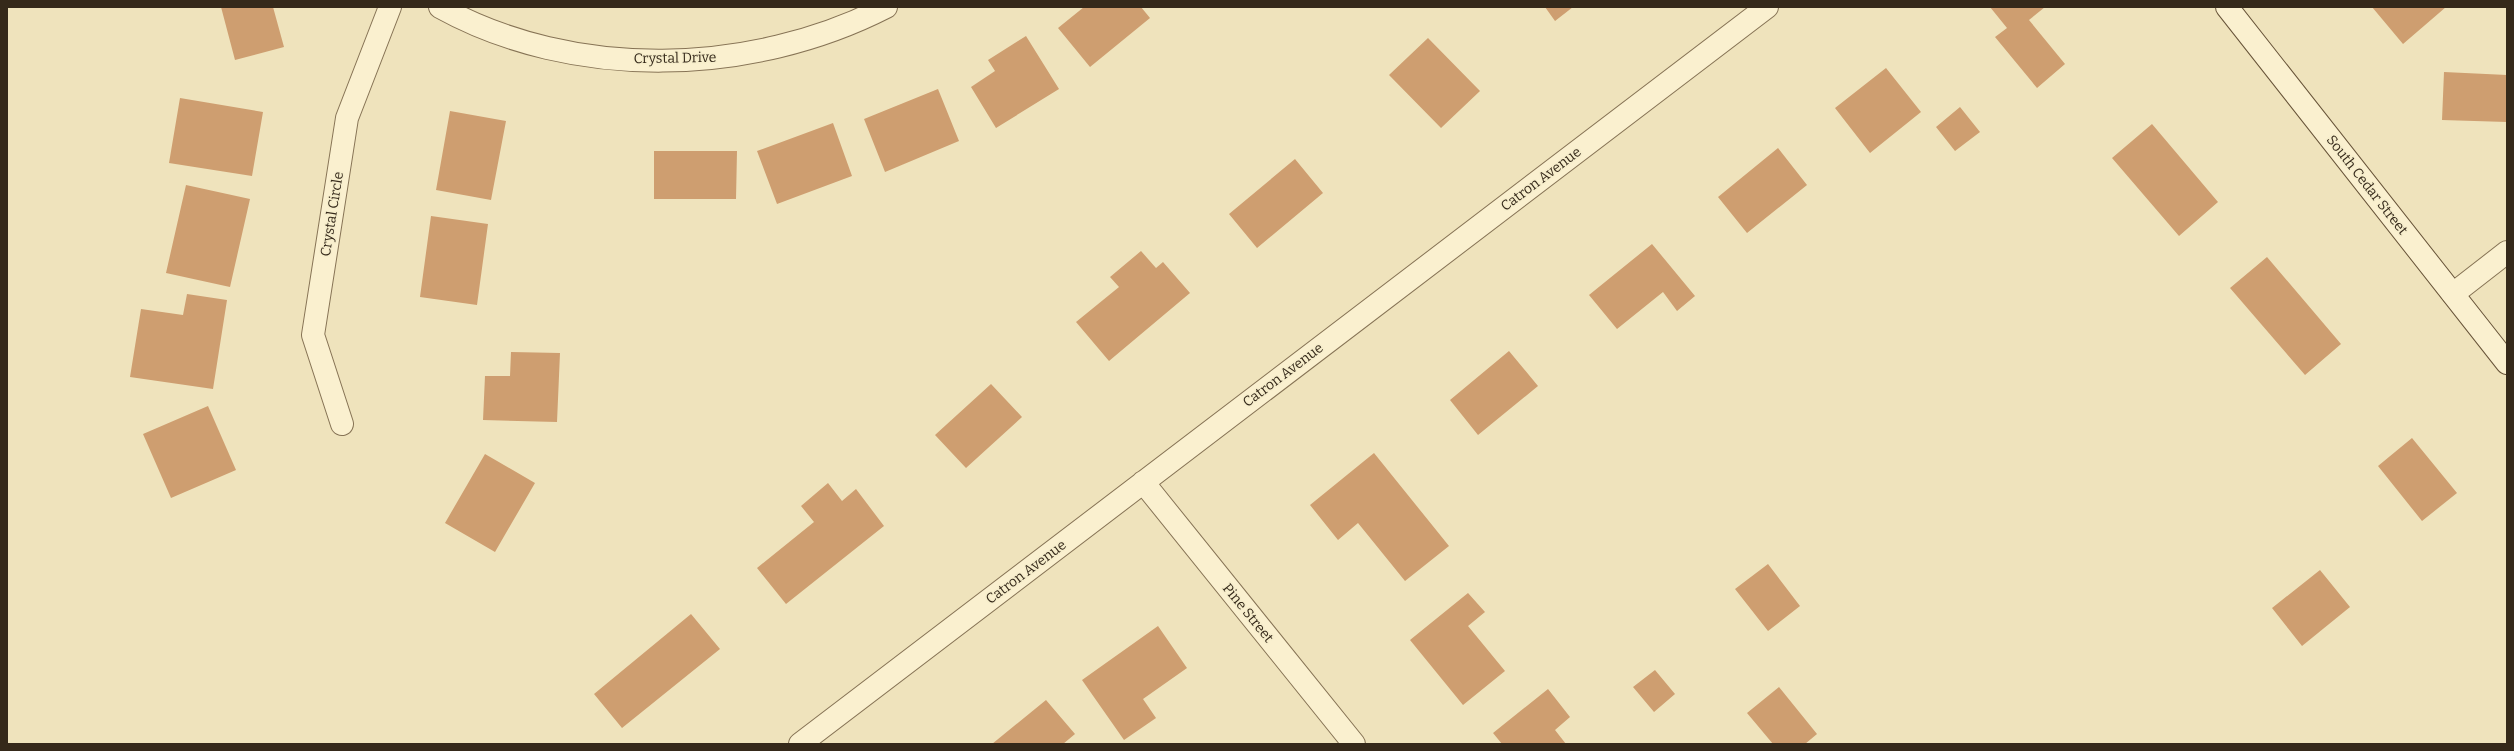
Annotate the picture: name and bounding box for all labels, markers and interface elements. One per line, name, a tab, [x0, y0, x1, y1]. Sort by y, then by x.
street label: Crystal Drive	[634, 49, 716, 67]
street label: South Cedar Street	[2323, 132, 2411, 238]
street label: Catron Avenue	[1497, 143, 1585, 215]
street label: Crystal Circle	[317, 170, 347, 258]
street label: Catron Avenue	[1239, 339, 1327, 411]
street label: Catron Avenue	[982, 536, 1070, 608]
street label: Pine Street	[1219, 580, 1277, 646]

